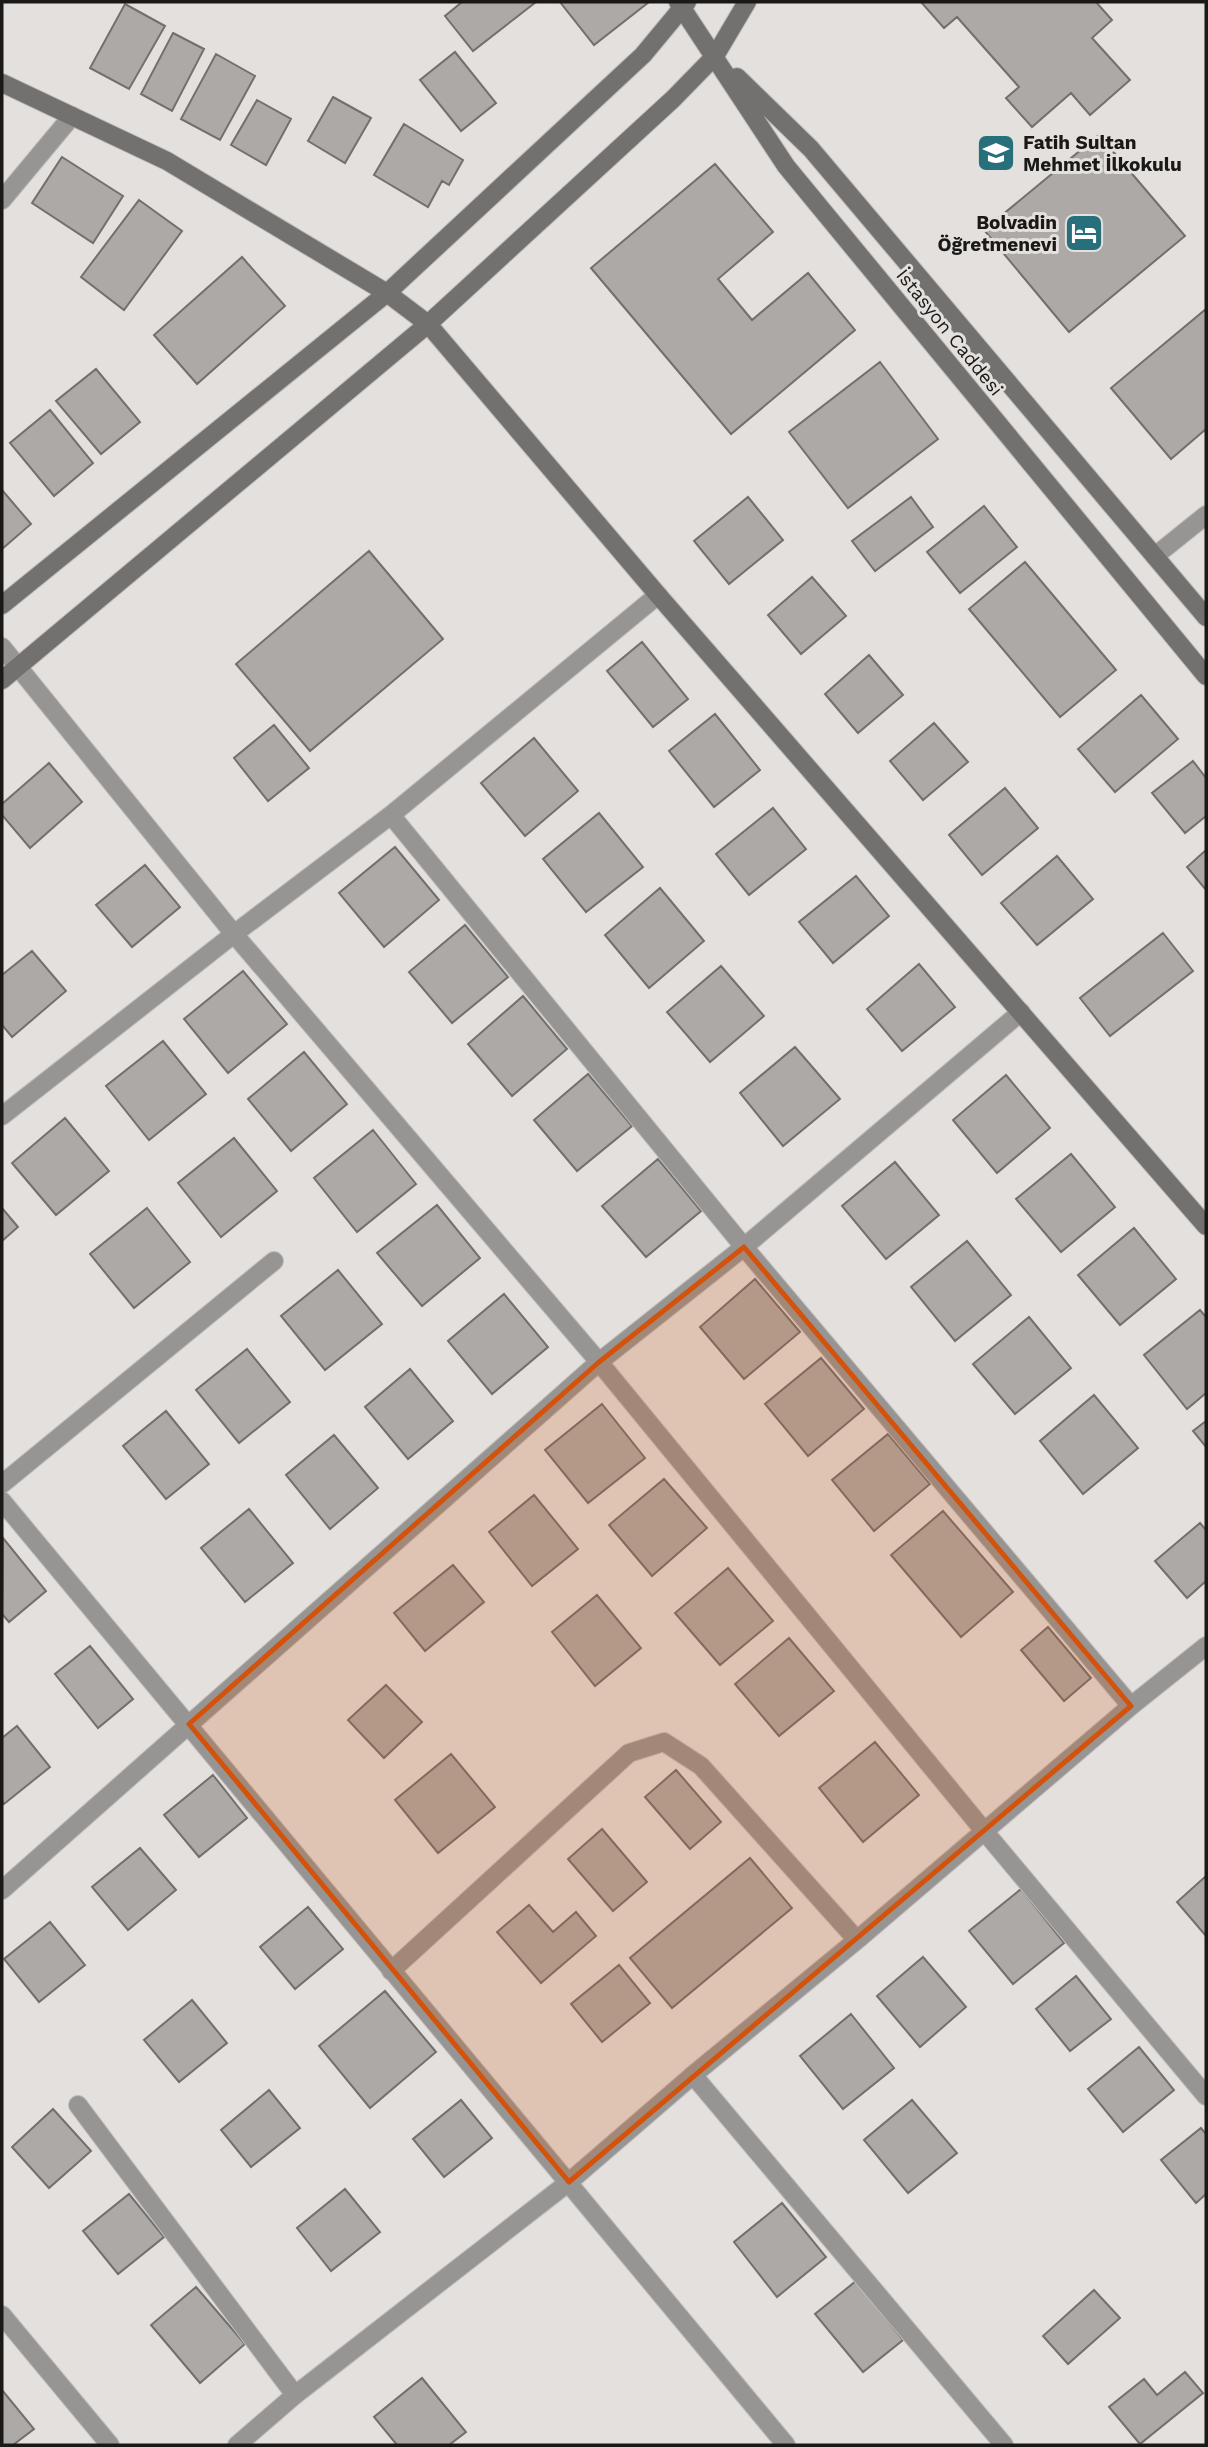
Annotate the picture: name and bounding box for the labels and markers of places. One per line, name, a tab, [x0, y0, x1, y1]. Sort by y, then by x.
place label: Fatih Sultan Mehmet İlkokulu	[1023, 131, 1182, 176]
school or university icon: Fatih Sultan Mehmet İlkokulu	[975, 132, 1017, 174]
place label: Bolvadin Öğretmenevi	[938, 211, 1057, 256]
hotel icon: Bolvadin Öğretmenevi	[1063, 212, 1105, 254]

